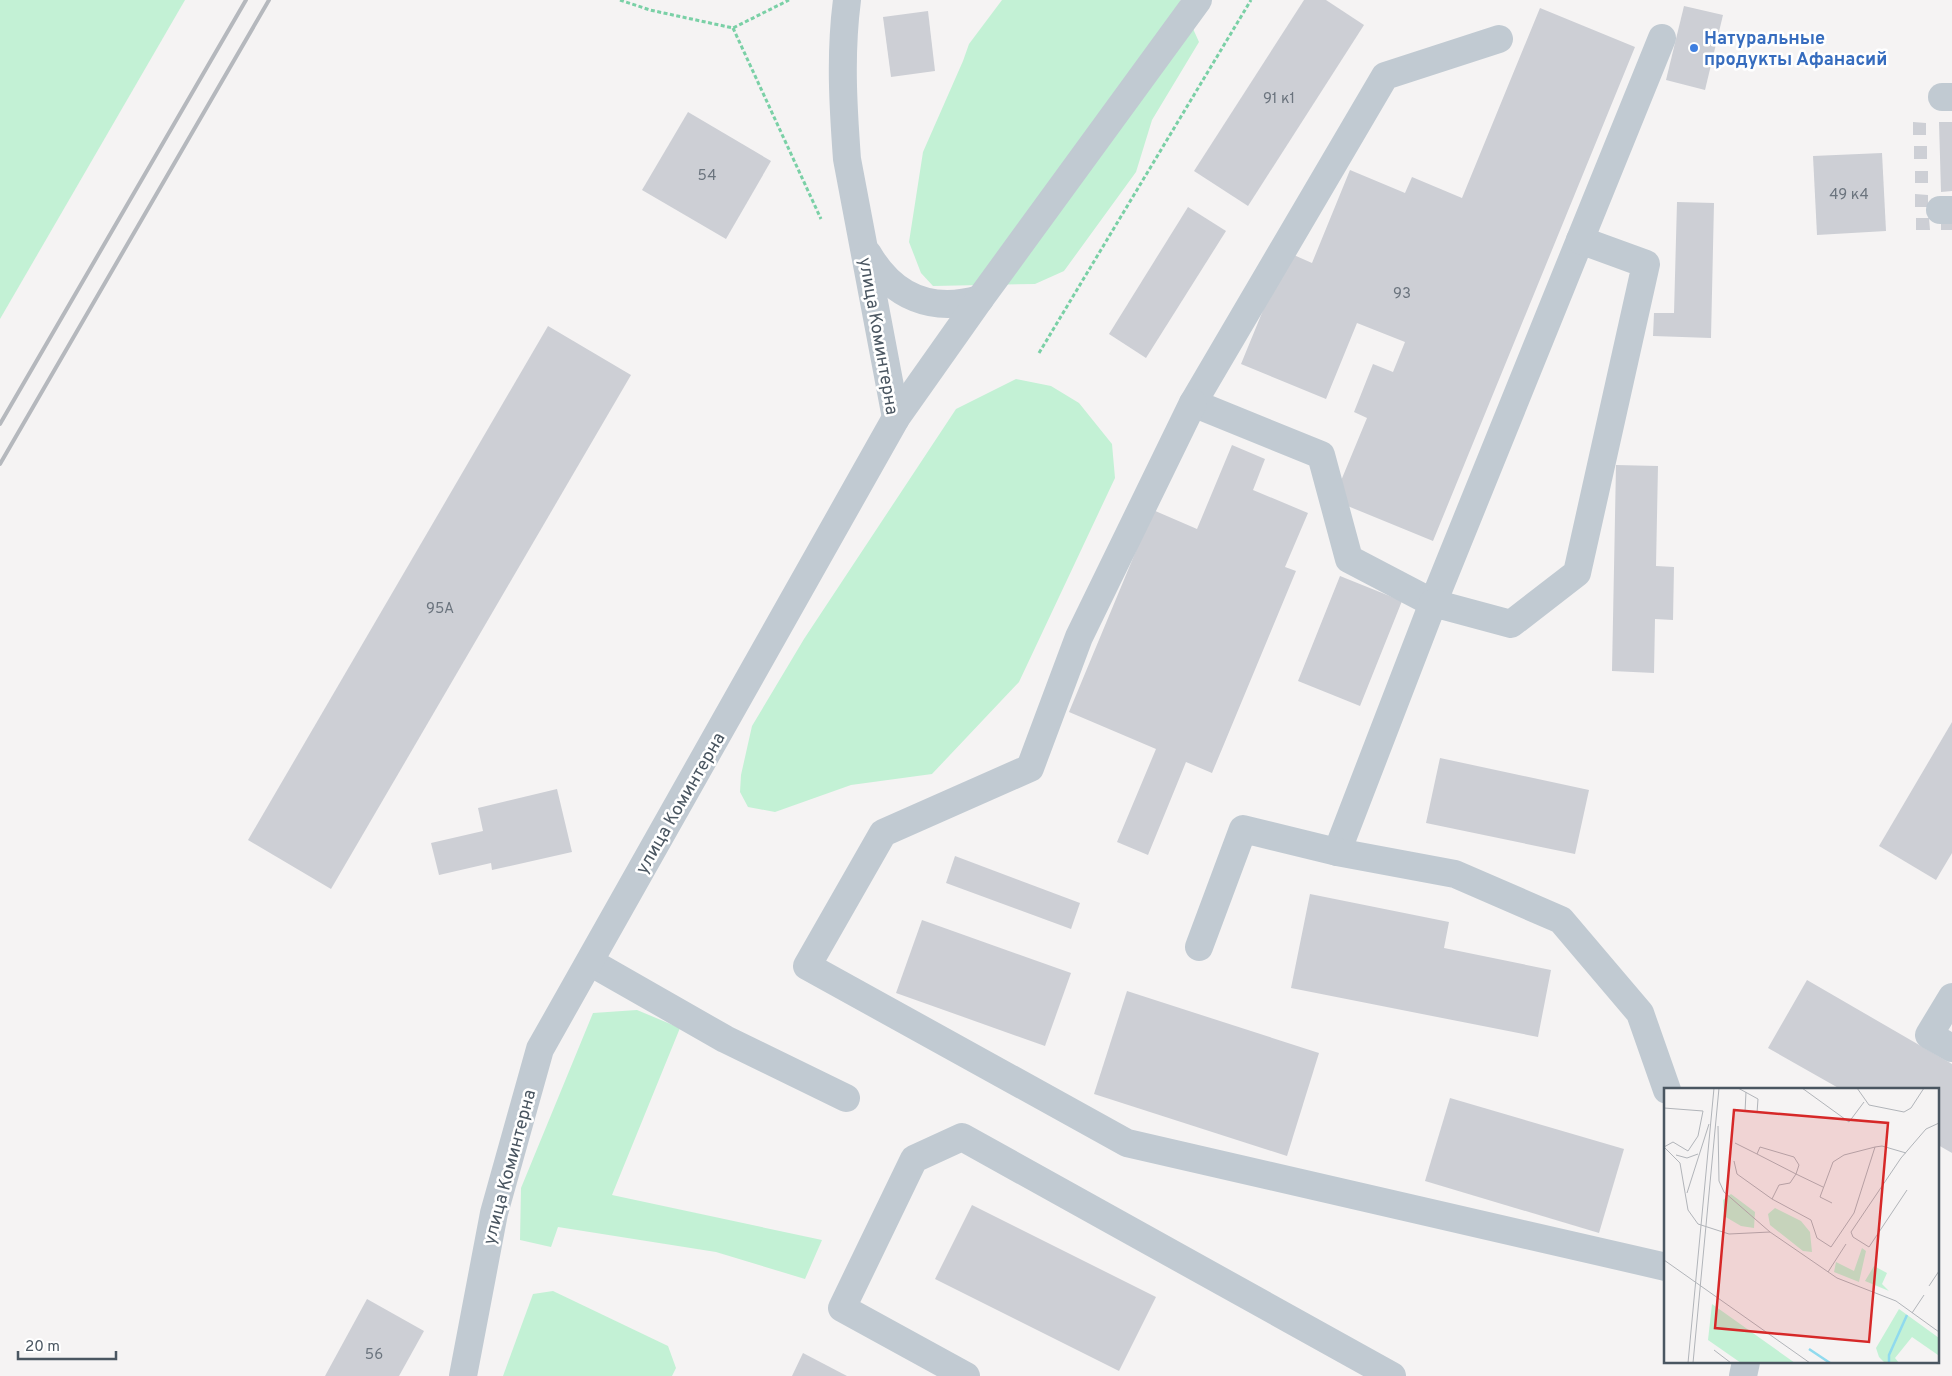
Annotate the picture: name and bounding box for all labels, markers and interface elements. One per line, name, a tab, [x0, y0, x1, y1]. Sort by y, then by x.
place label: Натуральные продукты Афанасий	[1704, 28, 1887, 72]
marker: Натуральные продукты Афанасий	[1688, 42, 1700, 54]
house number: 91 к1	[1263, 90, 1295, 109]
house number: 54	[698, 167, 716, 186]
house number: 49 к4	[1829, 186, 1869, 205]
street label: улица Коминтерна	[852, 256, 903, 417]
house number: 93	[1393, 285, 1411, 304]
house number: 95А	[426, 600, 454, 619]
street label: улица Коминтерна	[631, 729, 731, 879]
street label: улица Коминтерна	[479, 1087, 542, 1247]
inset map	[1664, 1088, 1940, 1364]
scale bar	[18, 1328, 115, 1360]
text: 20 m	[25, 1338, 60, 1357]
house number: 56	[365, 1346, 383, 1365]

